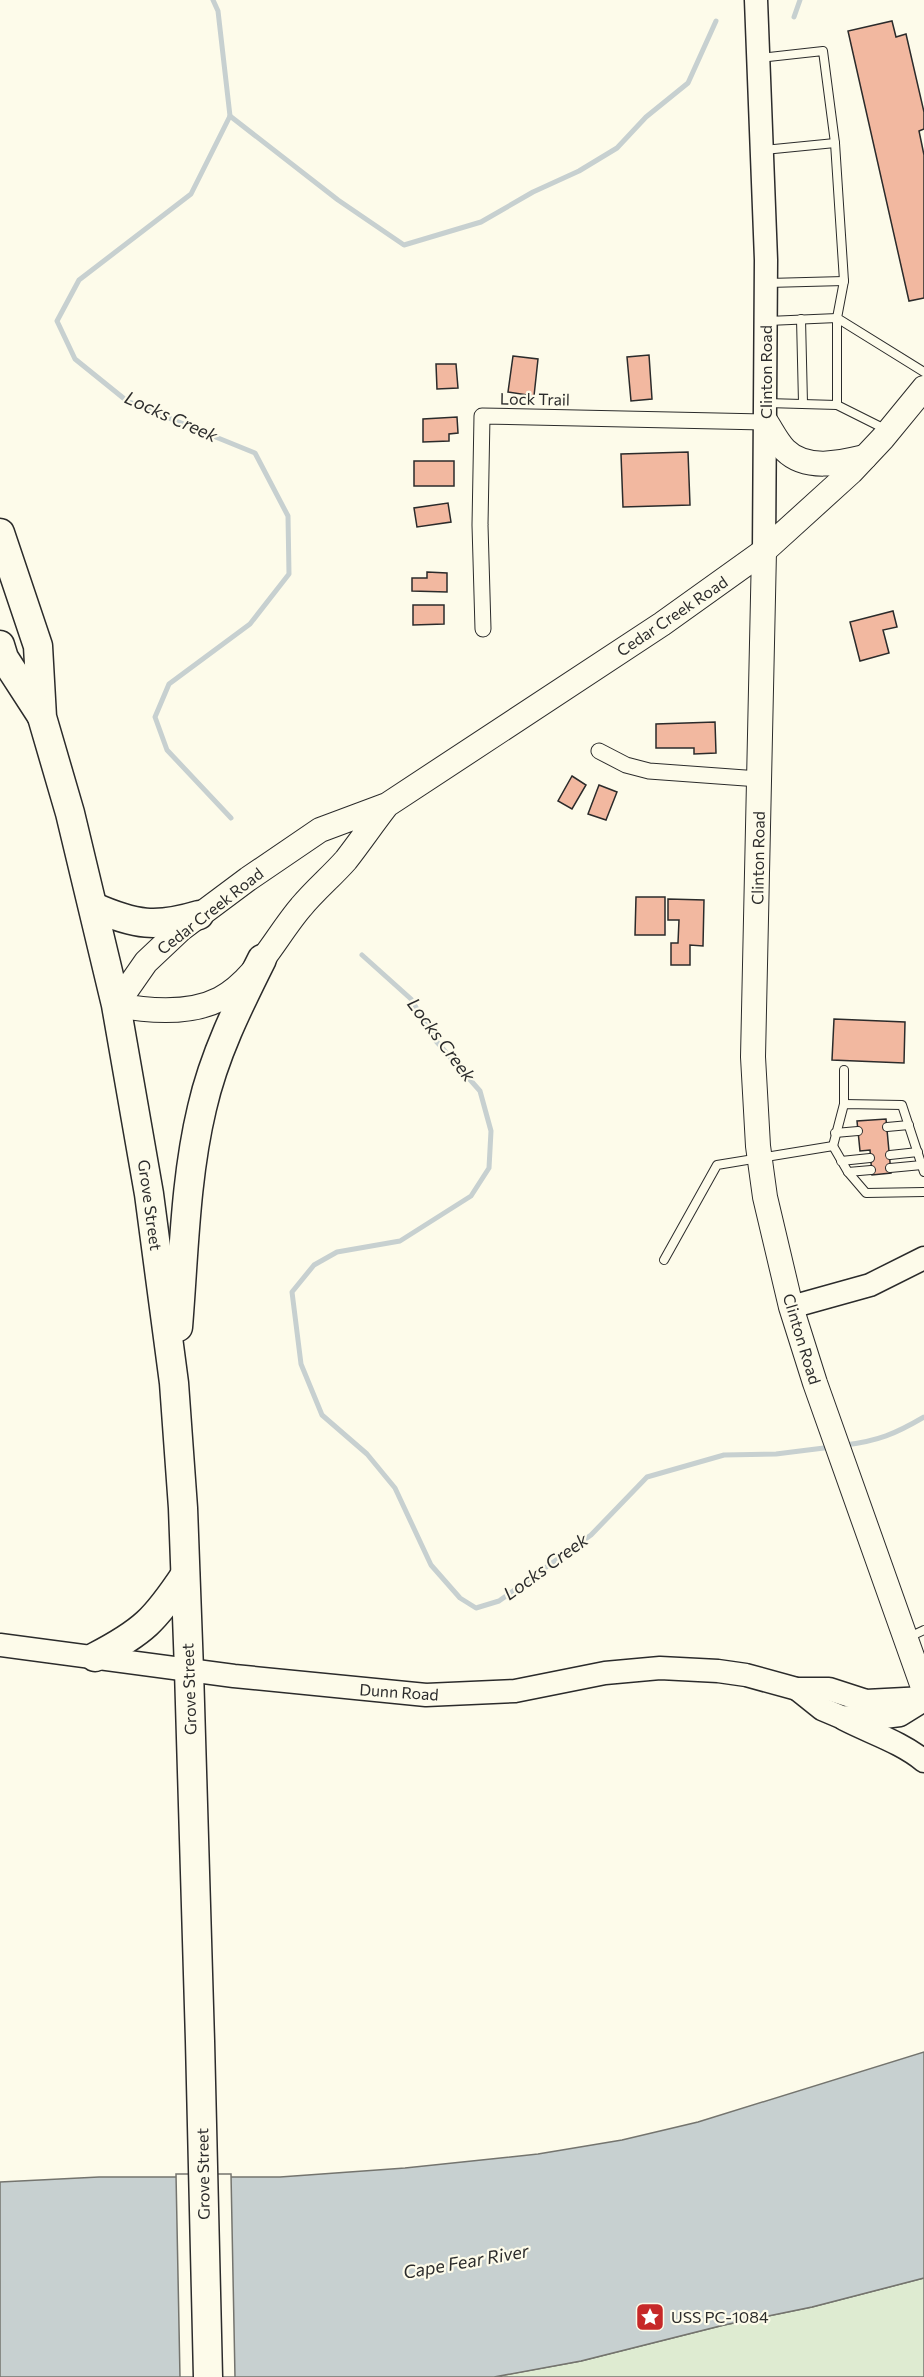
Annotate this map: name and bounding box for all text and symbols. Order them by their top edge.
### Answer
street label: Clinton Road [756,325,775,419]
water label: Locks Creek [122,386,222,447]
street label: Lock Trail [500,388,570,409]
street label: Cedar Creek Road [613,571,731,660]
street label: Clinton Road [747,811,768,905]
street label: Cedar Creek Road [153,863,267,958]
water label: Locks Creek [403,993,481,1087]
street label: Grove Street [135,1158,166,1252]
street label: Clinton Road [780,1291,825,1387]
water label: Locks Creek [499,1527,593,1604]
street label: Grove Street [177,1642,200,1735]
street label: Dunn Road [359,1679,439,1704]
street label: Grove Street [192,2128,213,2220]
water label: Cape Fear River [401,2239,531,2283]
place icon: USS PC-1084 [634,2301,666,2333]
place label: USS PC-1084 [671,2307,769,2326]

